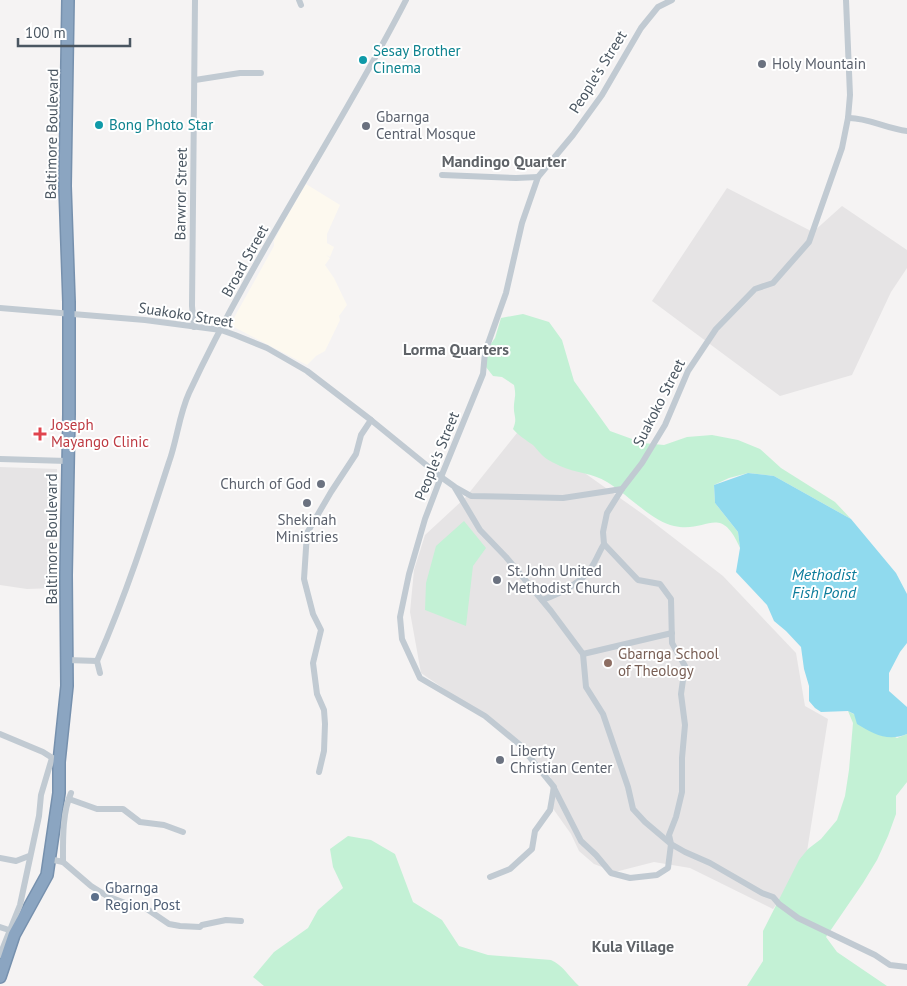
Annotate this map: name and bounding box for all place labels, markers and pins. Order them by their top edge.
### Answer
place label: Sesay Brother Cinema [373,41,461,77]
marker: Sesay Brother Cinema [357,54,369,66]
place label: Holy Mountain [772,54,866,73]
marker: Holy Mountain [756,58,768,70]
place label: Gbarnga Central Mosque [376,107,476,143]
place label: Bong Photo Star [109,115,213,134]
marker: Bong Photo Star [93,119,105,131]
marker: Gbarnga Central Mosque [360,120,372,132]
place label: Joseph Mayango Clinic [50,415,149,451]
marker: Joseph Mayango Clinic [33,427,47,441]
place label: Church of God [220,474,311,493]
marker: Church of God [315,478,327,490]
marker: Shekinah Ministries [301,497,313,509]
place label: Shekinah Ministries [276,510,338,546]
place label: St. John United Methodist Church [507,561,620,597]
marker: St. John United Methodist Church [491,574,503,586]
place label: Gbarnga School of Theology [618,644,720,680]
marker: Gbarnga School of Theology [602,657,614,669]
place label: Liberty Christian Center [510,741,612,777]
marker: Liberty Christian Center [494,754,506,766]
place label: Gbarnga Region Post [105,878,180,914]
marker: Gbarnga Region Post [89,891,101,903]

